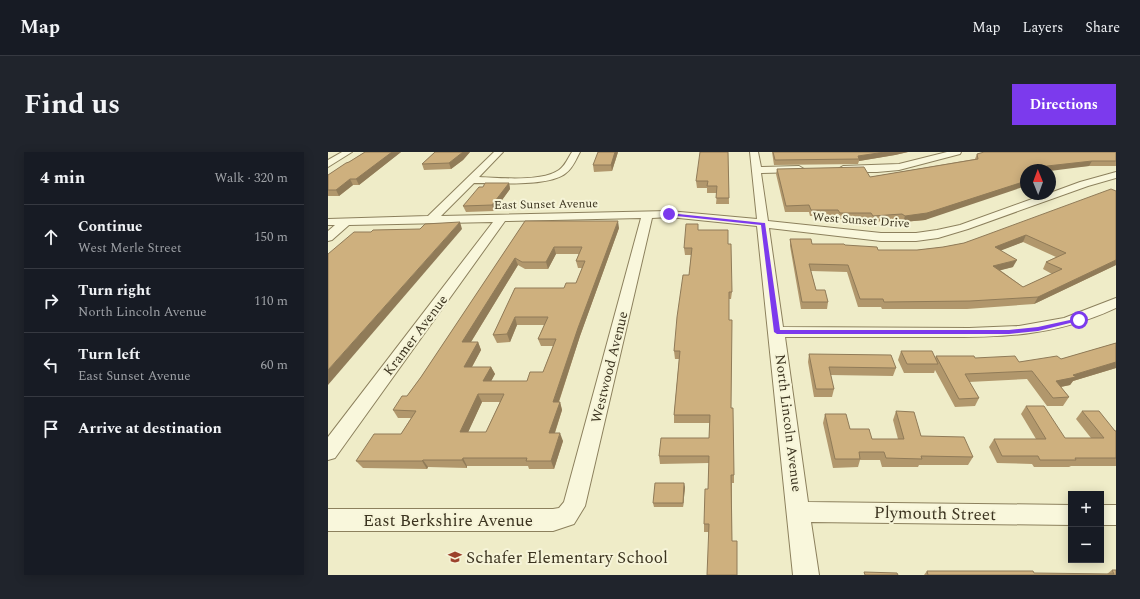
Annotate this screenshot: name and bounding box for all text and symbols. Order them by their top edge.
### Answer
text: Map [20,13,60,42]
text: Map [972,17,1001,38]
text: Layers [1023,17,1063,38]
text: Share [1085,17,1120,38]
text: Find us [24,83,120,126]
button: Directions [1012,84,1116,125]
north arrow [1020,164,1056,200]
text: 4 min [40,165,85,191]
text: Walk · 320 m [214,168,288,188]
street label: East Sunset Avenue [494,194,598,215]
route end [660,205,678,223]
street label: West Sunset Drive [812,208,910,233]
text: Continue [78,215,143,238]
icon: ahead [40,226,62,248]
text: 150 m [254,227,288,247]
text: West Merle Street [78,238,182,258]
text: Turn right [78,279,151,302]
icon: right [40,290,62,312]
street label: Kramer Avenue [378,290,453,380]
text: 110 m [254,291,288,311]
text: North Lincoln Avenue [78,302,207,322]
street label: Westwood Avenue [585,309,634,425]
route start [1070,311,1088,329]
text: Turn left [78,343,140,366]
street label: North Lincoln Avenue [770,353,807,493]
icon: left [40,354,62,376]
text: 60 m [261,355,288,375]
text: East Sunset Avenue [78,366,191,386]
text: Arrive at destination [78,417,222,440]
icon: arrive [40,418,62,440]
map controls [1068,491,1104,563]
button: + [1068,491,1104,527]
street label: Plymouth Street [874,500,996,528]
street label: East Berkshire Avenue [363,508,533,534]
button: − [1068,527,1104,563]
place label: Schafer Elementary School [466,545,668,571]
school or university icon: Schafer Elementary School [447,549,463,565]

